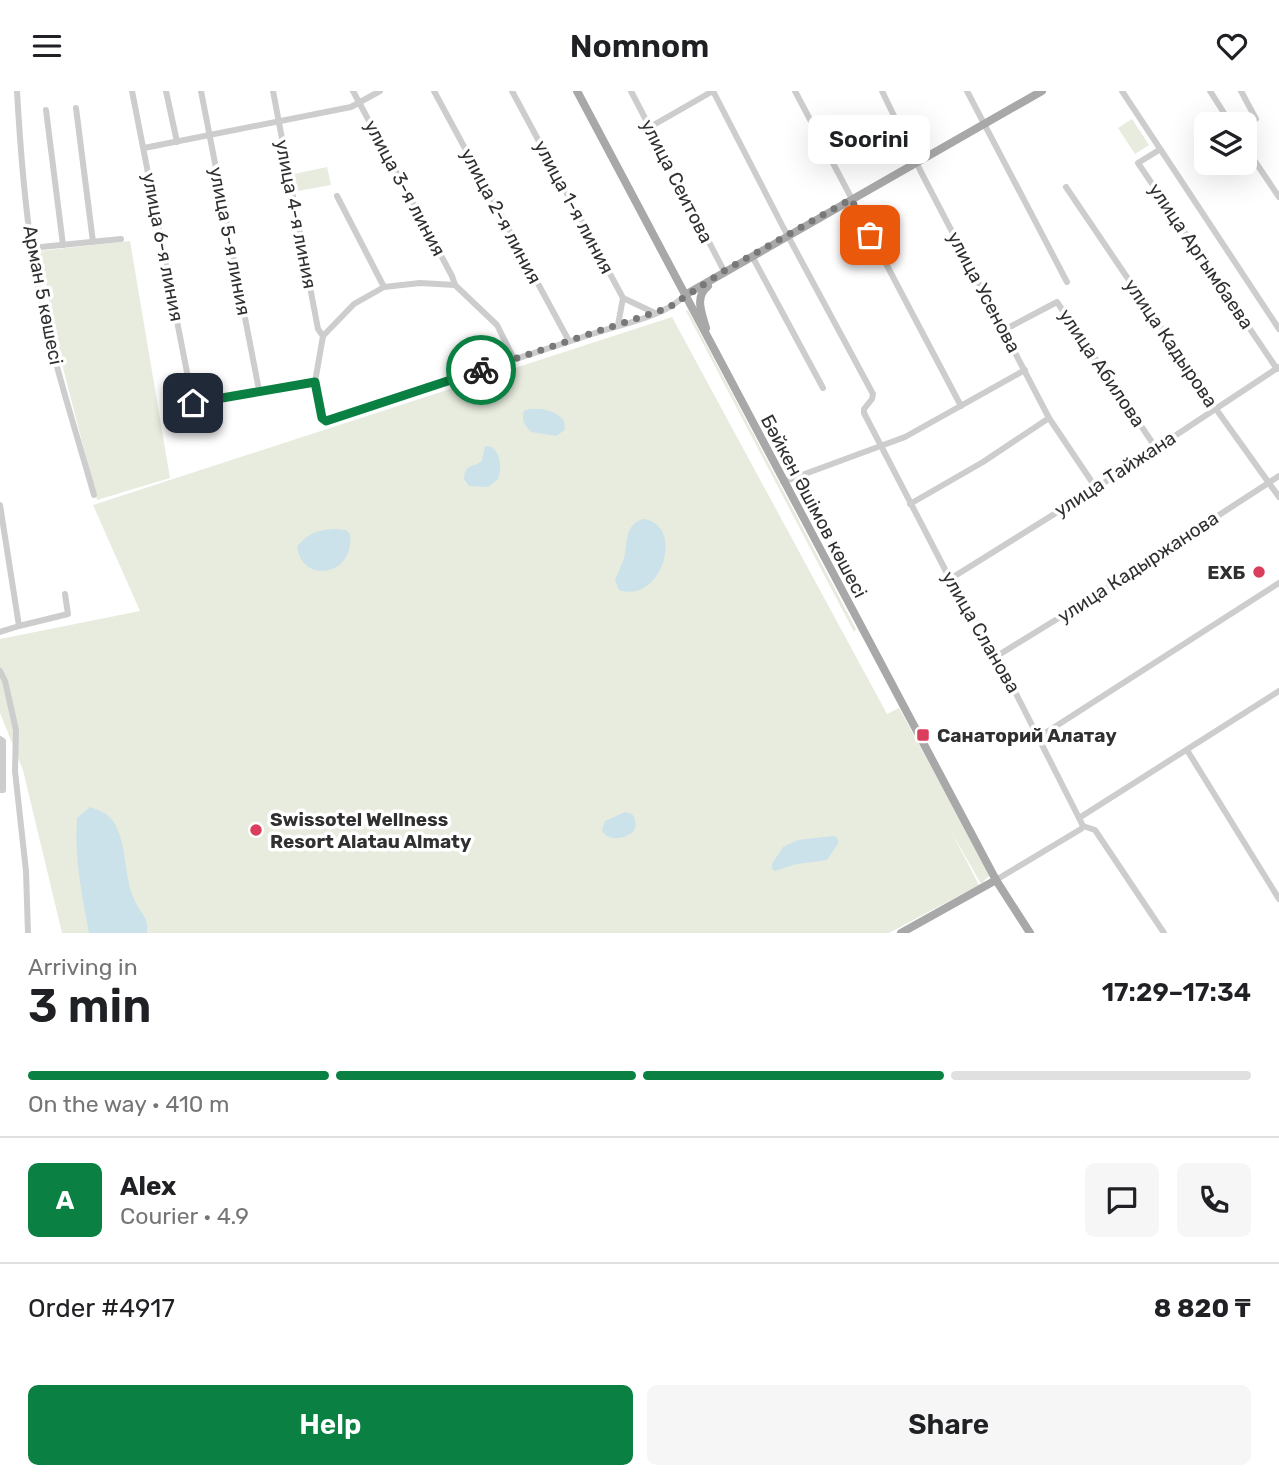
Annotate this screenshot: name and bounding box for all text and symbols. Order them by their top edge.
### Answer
icon: menu [28,27,66,65]
text: Nomnom [570,27,709,65]
icon: heart [1213,27,1251,65]
map controls [1194,112,1257,175]
button: layers [1194,112,1257,175]
street label: улица Сеитова [636,115,718,247]
street label: улица 3-я линия [359,116,451,260]
callout: Soorini [809,116,931,165]
text: Soorini [829,125,909,153]
street label: улица 1-я линия [529,136,619,278]
street label: улица 4-я линия [270,137,322,291]
street label: улица 2-я линия [456,144,546,288]
street label: улица 5-я линия [204,165,256,317]
street label: улица 6-я линия [137,171,189,323]
street label: улица Аргымбаева [1144,179,1258,333]
pin [840,205,900,265]
icon: bag [851,216,889,254]
street label: Арман 5 көшесі [18,223,68,367]
street label: улица Усенова [942,227,1026,357]
street label: улица Кадырова [1119,274,1223,412]
street label: улица Абилова [1054,304,1150,432]
courier [446,335,516,405]
icon: bike [462,351,500,389]
pin [163,373,223,433]
icon: home [174,384,212,422]
street label: Бәйкен Әшімов көшесі [756,410,872,602]
street label: улица Тайжана [1050,426,1180,522]
street label: улица Кадыржанова [1053,506,1223,628]
place label: ЕХБ [1207,561,1246,584]
marker: ЕХБ [1251,564,1267,580]
street label: улица Сланова [937,567,1025,697]
place label: Санаторий Алатау [937,724,1117,747]
marker: Санаторий Алатау [915,727,931,743]
place label: Swissotel Wellness Resort Alatau Almaty [270,808,472,853]
marker: Swissotel Wellness Resort Alatau Almaty [248,822,264,838]
text: Arriving in [28,953,138,981]
text: 17:29–17:34 [1102,977,1251,1008]
text: 3 min [28,979,151,1034]
text: On the way · 410 m [28,1090,229,1118]
button: chat [1085,1163,1159,1237]
button: phone [1177,1163,1251,1237]
text: Alex [120,1171,176,1202]
text: A [56,1185,74,1216]
text: Courier · 4.9 [120,1202,249,1230]
text: Order #4917 [28,1293,175,1324]
text: 8 820 ₸ [1154,1293,1251,1324]
button: Help [28,1385,633,1465]
button: Share [647,1385,1251,1465]

